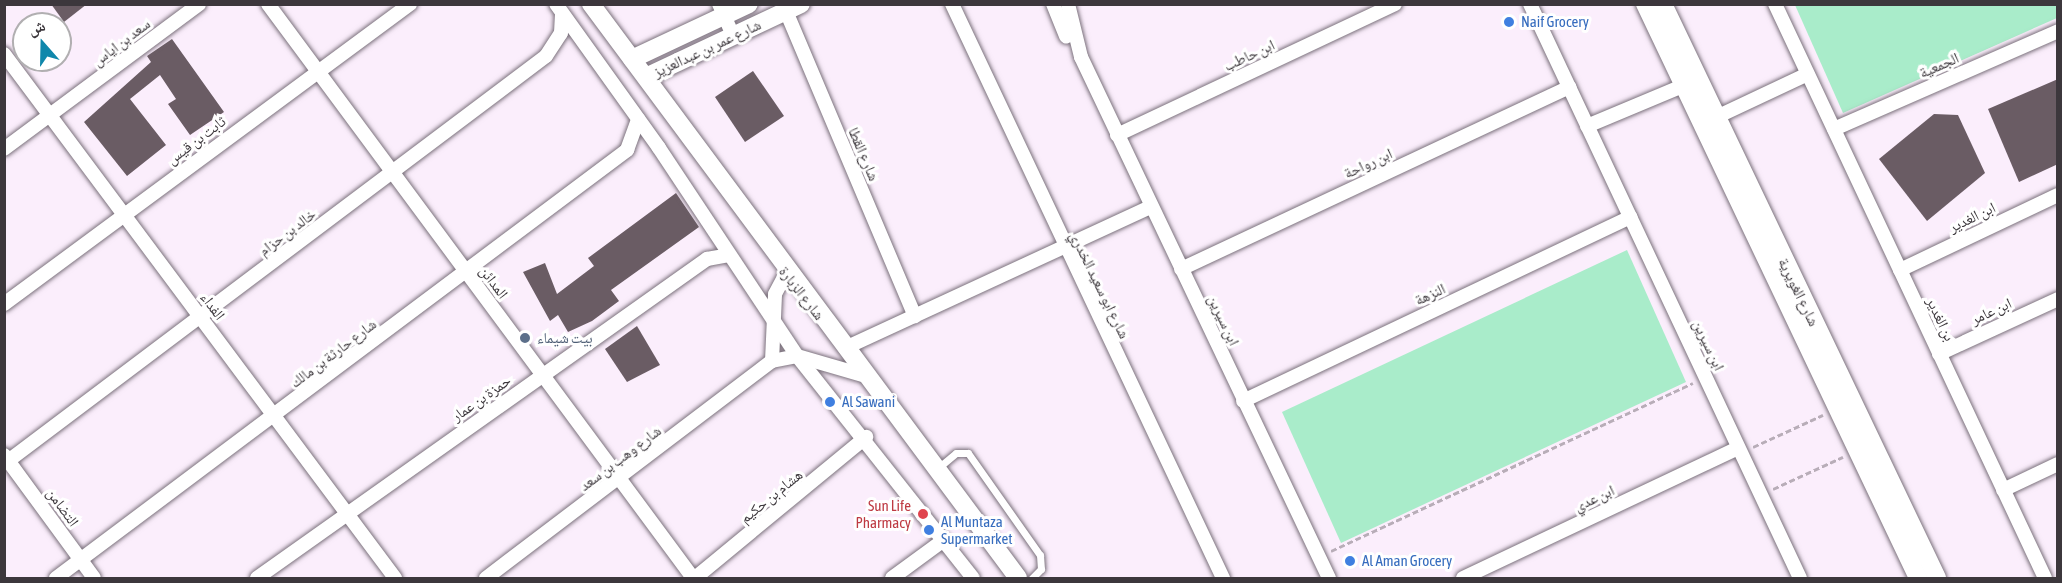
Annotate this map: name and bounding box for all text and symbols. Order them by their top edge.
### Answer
north arrow [12,12,72,72]
place label: Naif Grocery [1521,13,1589,31]
street label: سعد بن اياس [88,14,154,70]
street label: شارع عمر بن عبدالعزيز [650,15,764,81]
marker: Naif Grocery [1502,15,1516,29]
text: ش [25,16,48,38]
street label: ابن حاطب [1221,35,1277,75]
street label: الجمعية [1916,48,1962,82]
street label: ثابت بن قيس [163,112,229,168]
street label: شارع القطا [845,125,883,183]
street label: ابن رواحة [1341,144,1395,182]
street label: ابن الغدير [1946,198,1998,236]
street label: خالد بن حزام [255,205,319,259]
street label: شارع ابو سعيد الخدري [1066,229,1134,341]
street label: شارع الغويرية [1775,255,1823,329]
street label: المدائن [476,262,512,302]
street label: شارع الزبارة [775,263,829,323]
street label: النزهة [1412,279,1448,309]
street label: الفداء [197,289,229,323]
street label: ابن سيرين [1204,292,1244,348]
street label: بن الغدير [1923,294,1959,344]
street label: ابن عامر [1968,294,2014,328]
street label: شارع حارثة بن مالك [286,315,380,391]
street label: ابن سيرين [1689,317,1729,373]
place label: بيت شيماء [537,329,593,347]
marker: بيت شيماء [518,331,532,345]
street label: حمزة بن عمار [448,371,514,425]
place label: Al Sawani [842,393,895,411]
marker: Al Sawani [823,395,837,409]
street label: شارع وهب بن سعد [576,421,664,495]
street label: هشام بن حكيم [736,465,806,527]
street label: ابن عدي [1571,481,1617,515]
street label: التضامن [43,484,83,530]
place label: Sun Life Pharmacy [855,496,911,531]
marker: Sun Life Pharmacy [916,507,930,521]
place label: Al Muntaza Supermarket [941,512,1013,547]
marker: Al Muntaza Supermarket [922,523,936,537]
place label: Al Aman Grocery [1362,552,1452,570]
marker: Al Aman Grocery [1343,554,1357,568]

